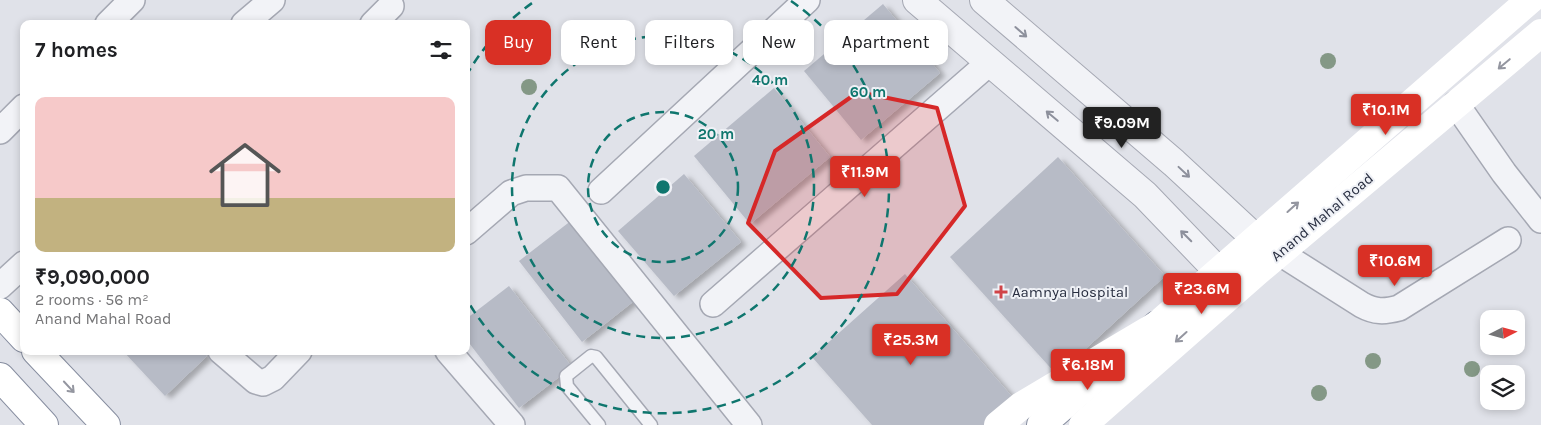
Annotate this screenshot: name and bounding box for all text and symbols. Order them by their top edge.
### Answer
chip: Buy [485,20,551,65]
chip: Rent [561,20,635,65]
chip: Filters [645,20,733,65]
chip: New [743,20,814,65]
chip: Apartment [824,20,948,65]
one-way arrow [1015,26,1028,38]
icon: filters [427,36,455,64]
text: 7 homes [35,38,118,62]
one-way arrow [1497,58,1510,70]
text: 40 m [752,71,788,89]
text: 60 m [850,83,886,101]
pin: ₹10.1M [1345,94,1427,136]
text: ₹10.1M [1362,100,1410,119]
pin: ₹9.09M [1081,106,1163,149]
one-way arrow [1046,111,1059,122]
text: ₹9.09M [1094,113,1150,132]
text: 20 m [698,125,734,143]
icon: home [200,130,290,220]
pin: ₹11.9M [824,156,906,198]
text: ₹11.9M [841,162,889,181]
one-way arrow [1177,167,1190,178]
street label: Anand Mahal Road [1267,169,1377,265]
centre of rings [654,178,672,196]
one-way arrow [1286,201,1299,212]
one-way arrow [1180,230,1192,242]
pin: ₹10.6M [1354,244,1436,287]
text: ₹10.6M [1369,251,1421,270]
text: ₹9,090,000 [35,265,150,289]
pin: ₹23.6M [1161,272,1243,315]
text: ₹23.6M [1174,279,1230,298]
place label: Aamnya Hospital [1012,283,1128,301]
marker: Aamnya Hospital [994,285,1008,299]
text: 2 rooms · 56 m² [35,290,149,309]
text: Anand Mahal Road [35,309,172,328]
north arrow [1480,310,1525,355]
map controls [1480,310,1525,410]
pin: ₹25.3M [870,324,952,366]
text: ₹25.3M [883,330,939,349]
one-way arrow [1174,331,1187,343]
pin: ₹6.18M [1047,348,1129,391]
text: ₹6.18M [1062,355,1114,374]
button: layers [1480,365,1525,410]
one-way arrow [63,381,75,394]

